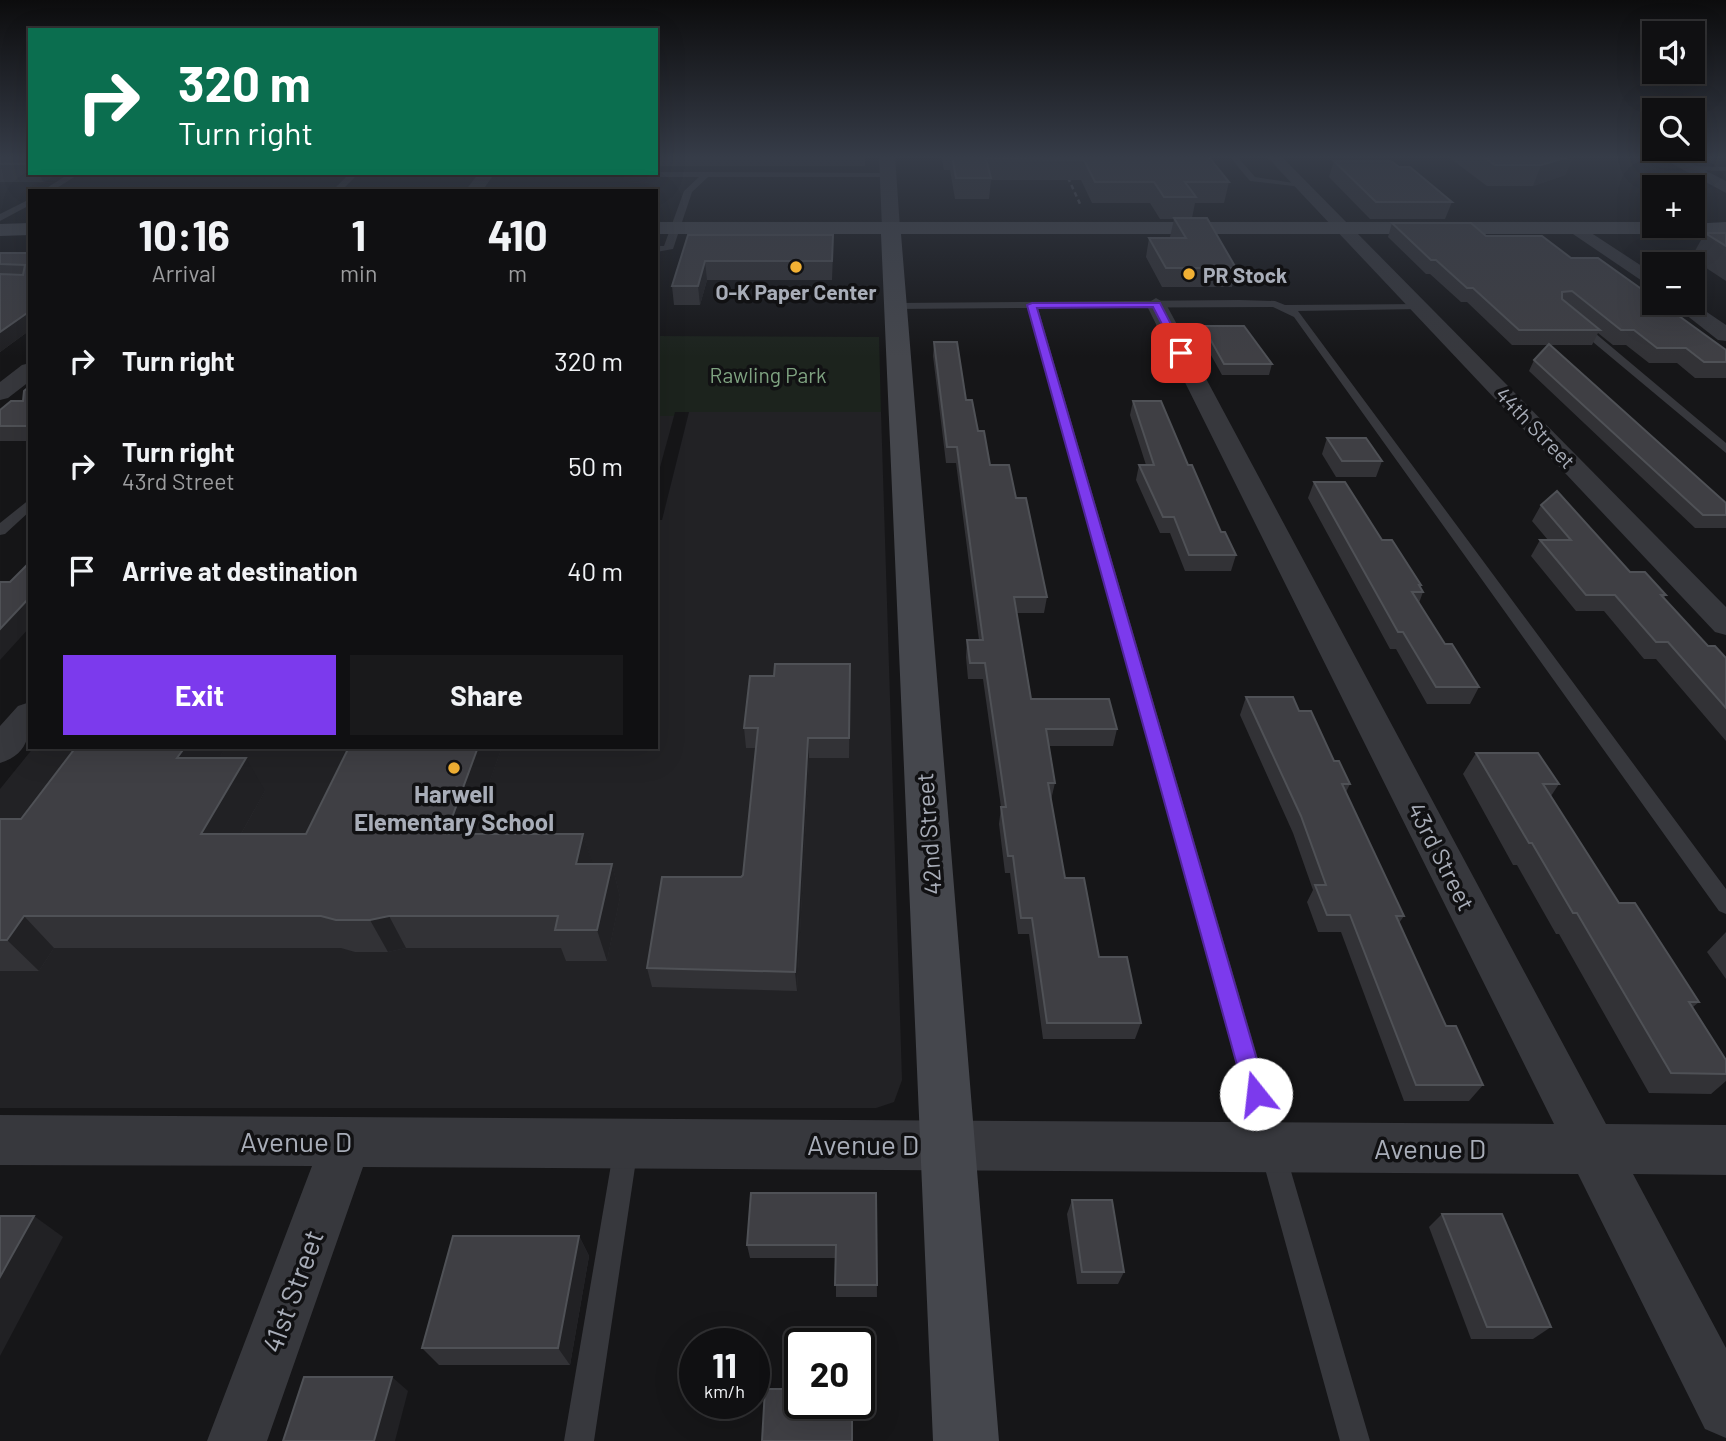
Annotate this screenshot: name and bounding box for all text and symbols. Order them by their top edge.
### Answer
map controls [1642,21,1705,315]
button: sound [1642,21,1705,84]
text: 320 m [178,53,311,112]
icon: right [63,56,154,147]
button: search [1642,98,1705,161]
text: Turn right [178,113,313,151]
button: + [1642,175,1705,238]
text: 10:16 [138,209,230,259]
text: 1 [351,209,366,259]
text: 410 [488,209,548,259]
button: − [1642,252,1705,315]
text: Arrival [152,259,216,287]
text: min [340,259,377,287]
text: m [508,259,527,287]
marker: O-K Paper Center [788,259,804,275]
place label: PR Stock [1203,262,1287,287]
marker: PR Stock [1181,266,1197,282]
place label: O-K Paper Center [715,279,877,304]
pin [1151,323,1211,383]
icon: arrive [1162,334,1200,372]
icon: right [63,342,101,380]
text: Turn right [122,345,235,376]
text: 320 m [554,345,623,376]
park label: Rawling Park [710,362,826,387]
street label: 44th Street [1491,381,1581,473]
text: Turn right [122,436,235,467]
icon: right [63,447,101,485]
text: 50 m [568,450,623,481]
text: 43rd Street [122,467,235,495]
icon: arrive [63,552,101,590]
text: Arrive at destination [122,555,358,586]
text: 40 m [567,555,623,586]
button: Exit [63,655,336,735]
button: Share [350,655,623,735]
marker: Harwell Elementary School [446,760,462,776]
street label: 42nd Street [909,772,947,896]
place label: Harwell Elementary School [354,779,554,836]
street label: 43rd Street [1402,797,1482,915]
position arrow [1219,1057,1293,1131]
street label: Avenue D [240,1124,352,1158]
street label: Avenue D [807,1127,919,1161]
street label: Avenue D [1374,1131,1486,1165]
street label: 41st Street [254,1225,330,1357]
speed limit sign: 20 [784,1328,875,1419]
text: 11 [712,1343,737,1385]
text: km/h [704,1380,745,1402]

